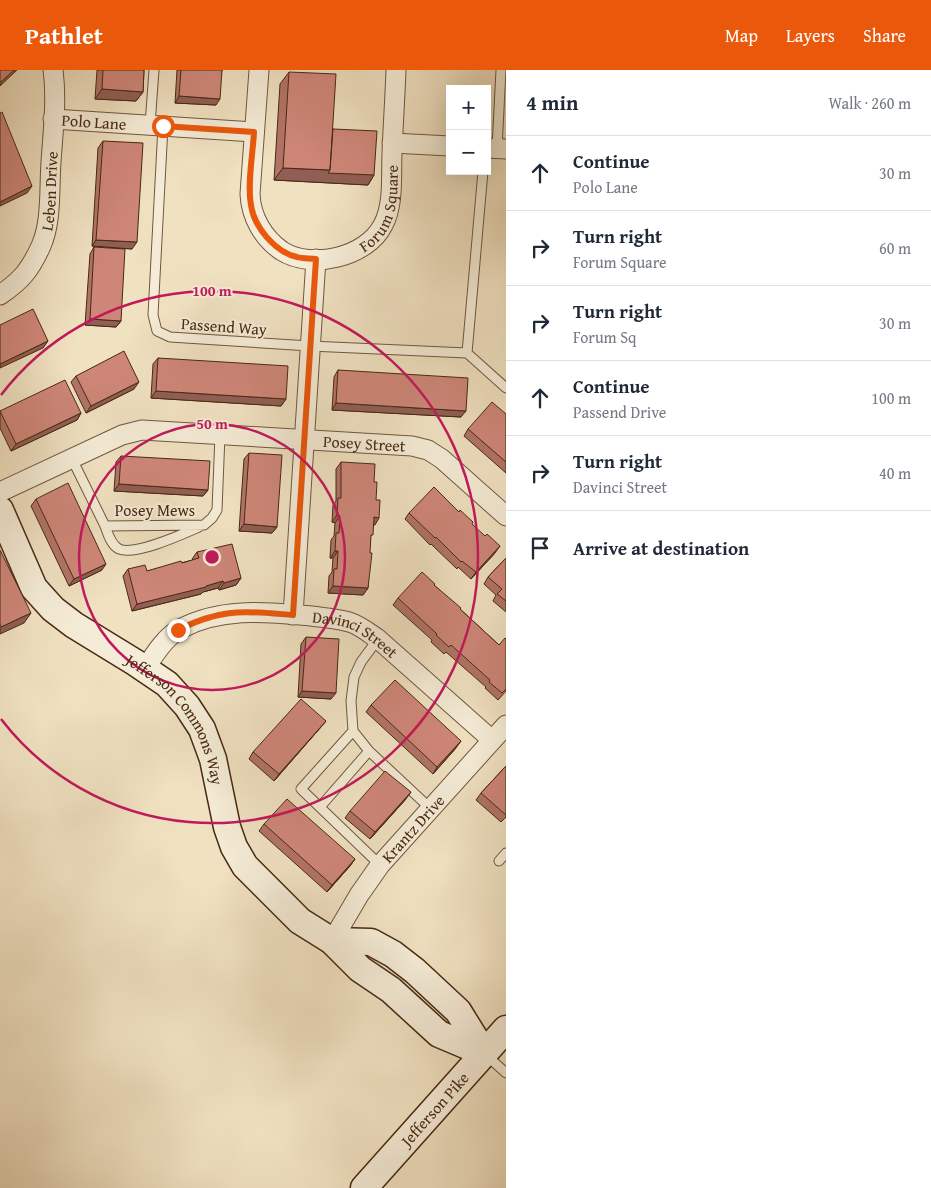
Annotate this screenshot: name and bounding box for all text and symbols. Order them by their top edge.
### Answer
text: Pathlet [25,18,103,53]
text: Map [725,22,758,49]
text: Layers [786,22,835,49]
text: Share [863,22,906,49]
map controls [446,85,491,175]
button: + [446,85,491,130]
text: 4 min [526,87,578,118]
text: Walk · 260 m [828,91,911,115]
street label: Polo Lane [61,108,127,136]
route start [152,115,175,138]
button: − [446,130,491,175]
text: Continue [573,147,650,175]
street label: Leben Drive [34,151,64,233]
icon: ahead [526,159,554,187]
text: 30 m [879,161,911,185]
street label: Forum Square [354,165,404,258]
text: Polo Lane [573,175,638,199]
text: Turn right [573,222,662,250]
icon: right [526,234,554,262]
text: 60 m [879,236,911,260]
text: Forum Square [573,250,667,274]
text: 100 m [192,280,232,301]
text: Turn right [573,297,662,325]
icon: right [526,309,554,337]
street label: Passend Way [180,311,268,341]
text: 30 m [879,311,911,335]
text: Forum Sq [573,325,636,349]
text: Continue [573,372,650,400]
icon: ahead [526,384,554,412]
text: 100 m [871,386,911,410]
text: Passend Drive [573,400,666,424]
text: 50 m [196,413,228,434]
street label: Posey Street [322,429,407,458]
text: Turn right [573,447,662,475]
icon: right [526,459,554,487]
text: 40 m [879,461,911,485]
text: Davinci Street [573,475,667,499]
street label: Posey Mews [115,498,195,522]
icon: arrive [526,534,554,562]
text: Arrive at destination [573,534,749,562]
centre of rings [203,548,221,566]
street label: Davinci Street [311,604,404,664]
route end [167,619,190,642]
street label: Jefferson Commons Way [120,647,230,787]
street label: Krantz Drive [376,789,450,868]
street label: Jefferson Pike [394,1066,474,1153]

